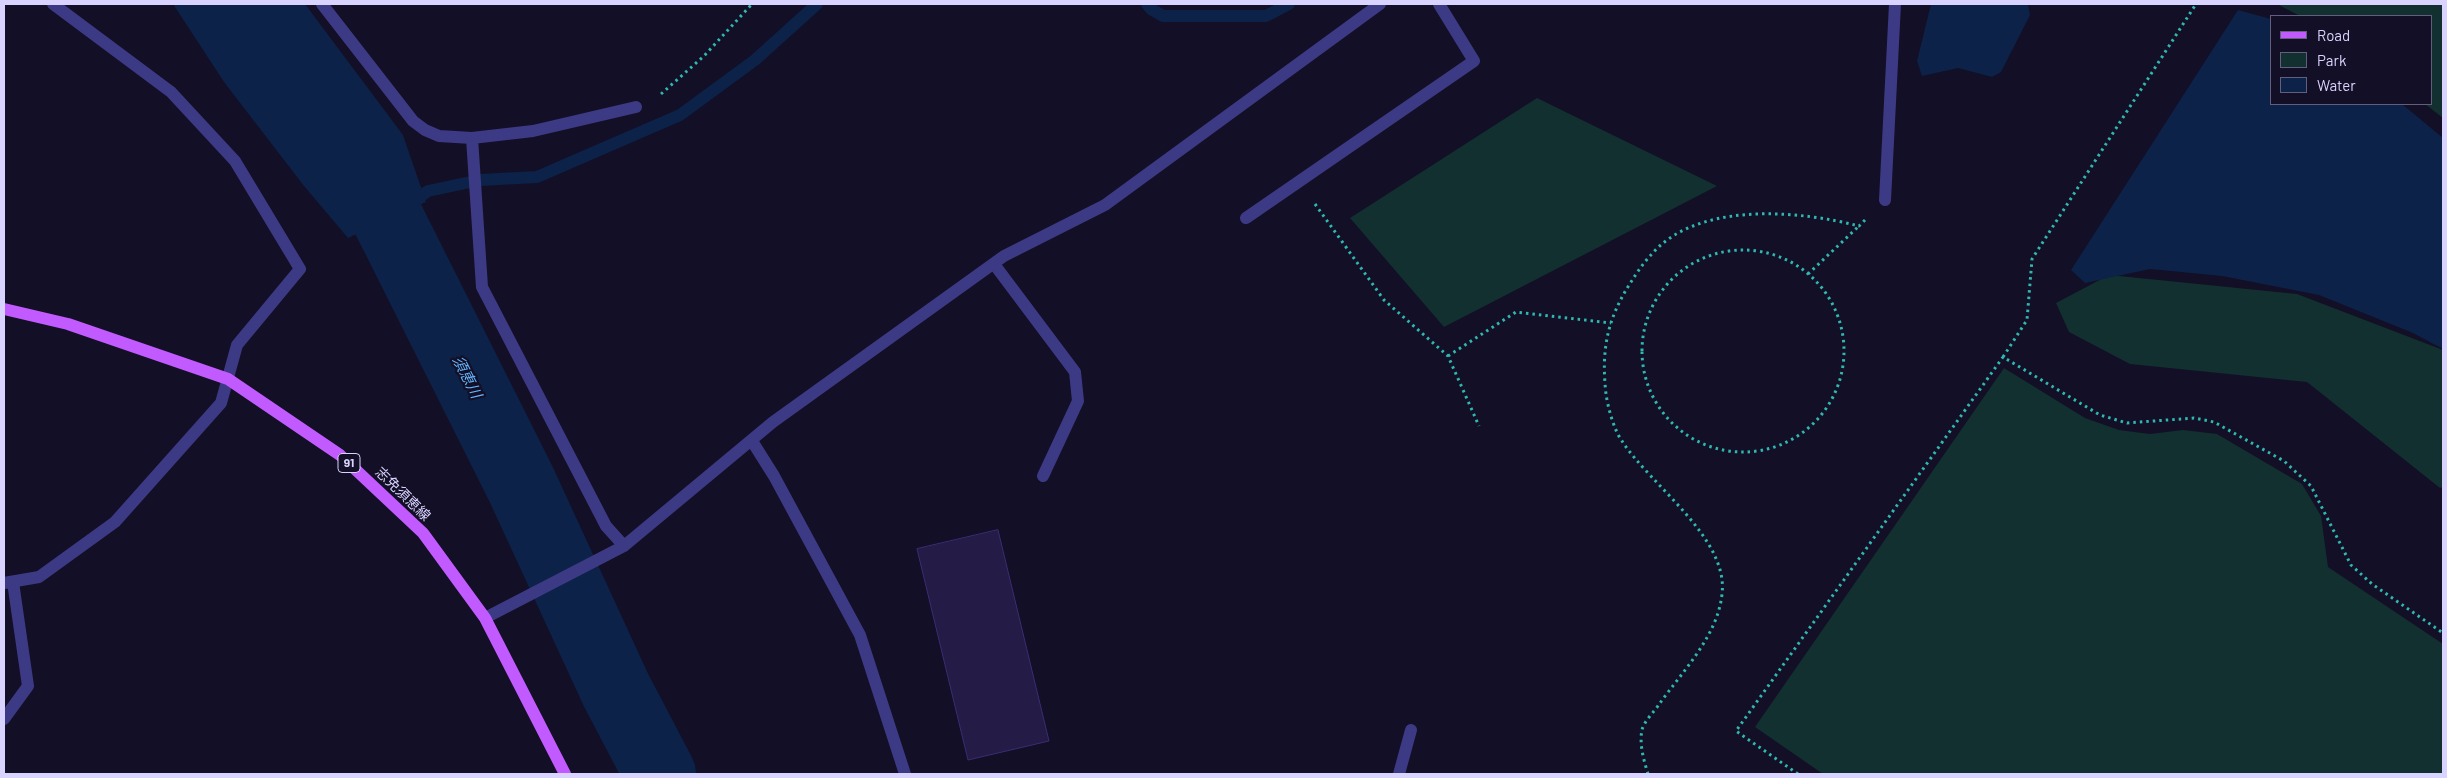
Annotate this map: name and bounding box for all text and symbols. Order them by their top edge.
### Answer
legend [2270,15,2432,105]
text: Road [2317,26,2350,44]
text: Park [2317,51,2346,69]
text: Water [2317,76,2356,94]
water label: 須恵川 [449,353,485,401]
road number: 91 [338,453,360,472]
street label: 志免須恵線 [372,464,434,524]

